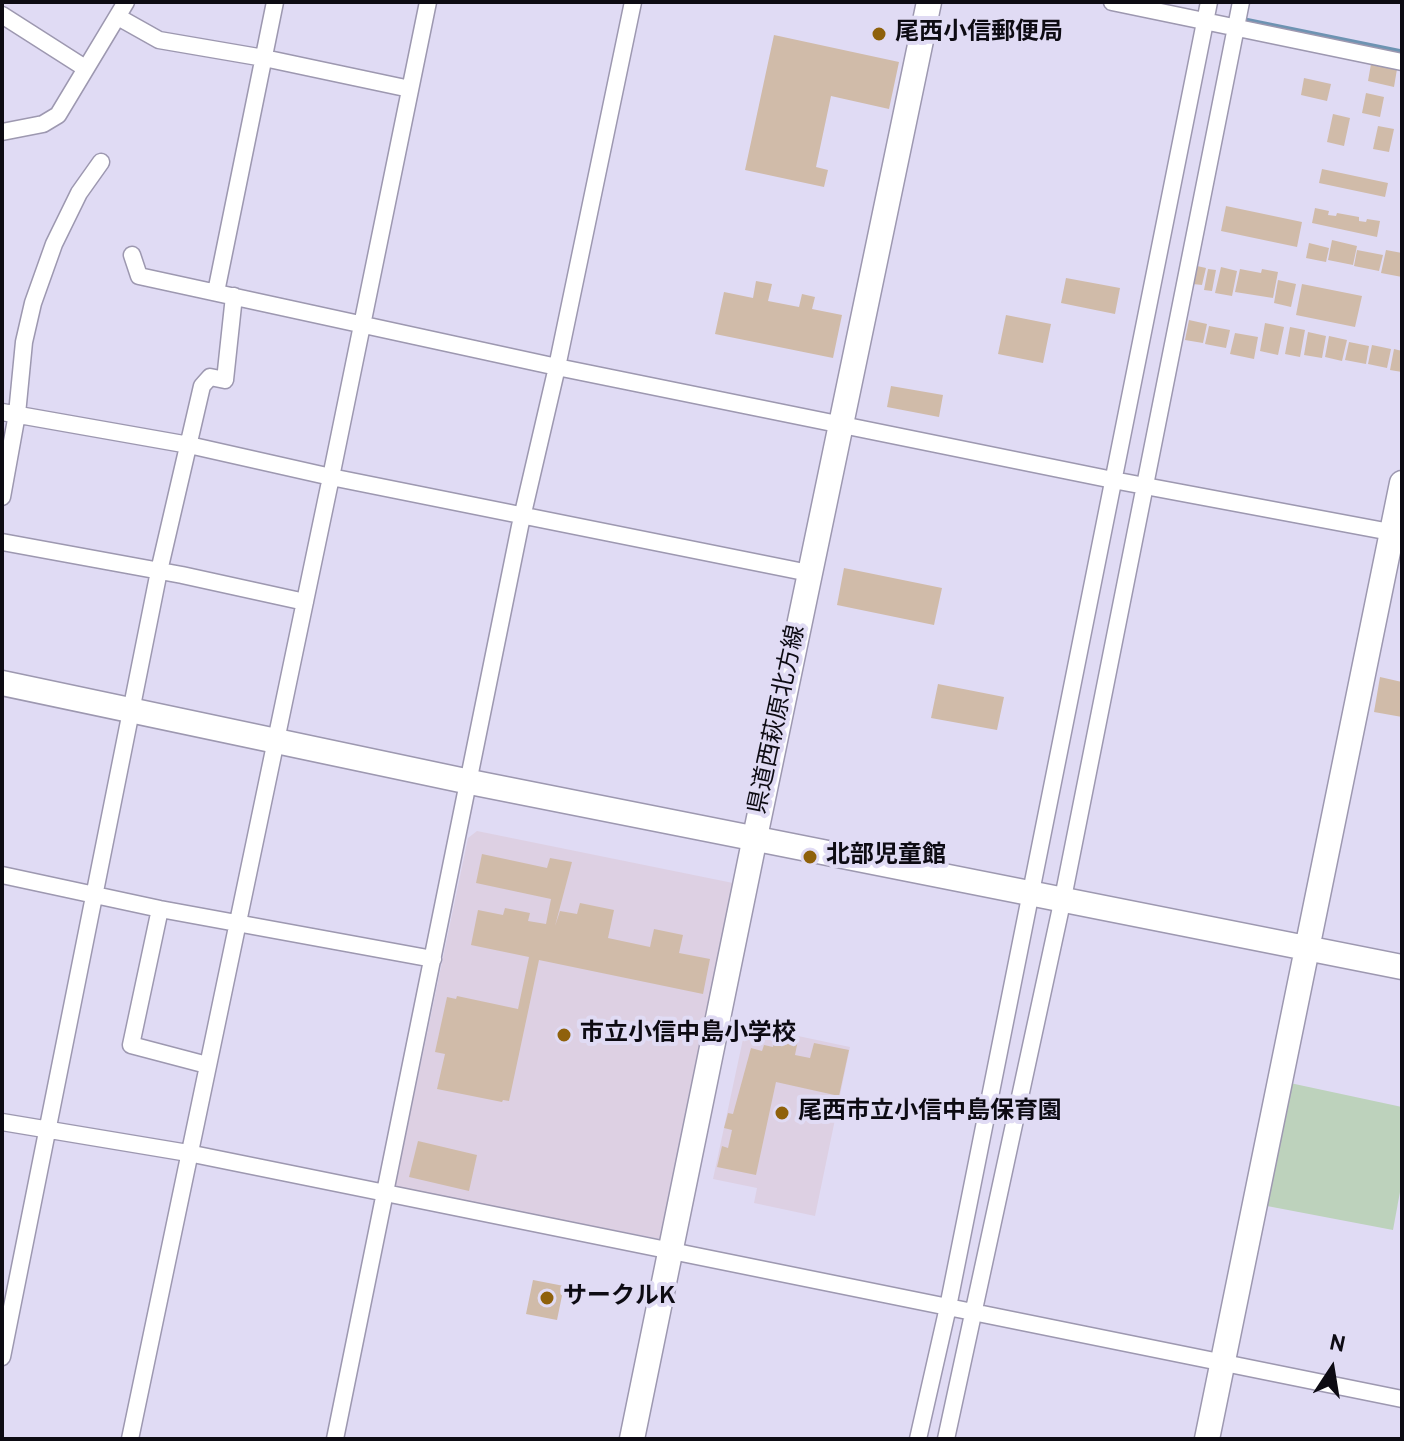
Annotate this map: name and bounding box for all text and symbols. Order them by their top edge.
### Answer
place label: 尾西小信郵便局 [895,20,1063,48]
marker: 尾西小信郵便局 [870,25,888,43]
street label: 県道西萩原北方線 [745,623,813,817]
place label: 北部児童館 [826,843,946,871]
marker: 北部児童館 [801,848,819,866]
place label: 市立小信中島小学校 [580,1021,796,1049]
marker: 市立小信中島小学校 [555,1026,573,1044]
place label: 尾西市立小信中島保育園 [798,1099,1062,1127]
marker: 尾西市立小信中島保育園 [773,1104,791,1122]
place label: サークルK [563,1284,676,1312]
marker: サークルK [538,1289,556,1307]
north arrow [1292,1329,1372,1409]
text: N [1327,1330,1348,1360]

